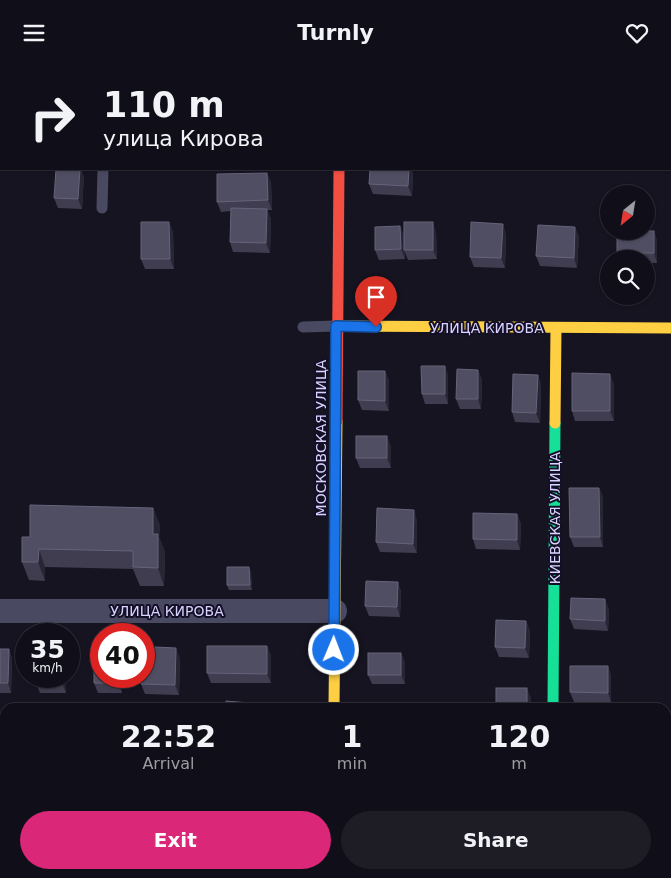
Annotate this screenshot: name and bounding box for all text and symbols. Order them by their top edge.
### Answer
icon: menu [20,19,48,47]
icon: heart [623,19,651,47]
text: Turnly [297,20,374,45]
icon: right [20,85,85,150]
text: 110 m [103,85,225,125]
text: улица Кирова [103,126,264,151]
north arrow [600,185,655,240]
map controls [600,185,655,305]
button: search [600,250,655,305]
pin [355,276,397,327]
icon: arrive [362,283,390,311]
street label: УЛИЦА КИРОВА [430,320,544,336]
street label: МОСКОВСКАЯ УЛИЦА [313,359,329,516]
street label: КИЕВСКАЯ УЛИЦА [547,451,563,584]
street label: УЛИЦА КИРОВА [110,603,224,619]
speed limit sign: 40 [90,623,155,688]
position arrow [307,623,359,675]
text: 35 [30,635,65,664]
text: km/h [32,661,63,675]
text: 22:52 [121,719,216,754]
text: 1 [341,719,362,754]
text: 120 [488,719,550,754]
text: Arrival [142,754,194,773]
text: min [337,754,367,773]
text: m [511,754,527,773]
button: Exit [20,811,331,869]
button: Share [341,811,651,869]

